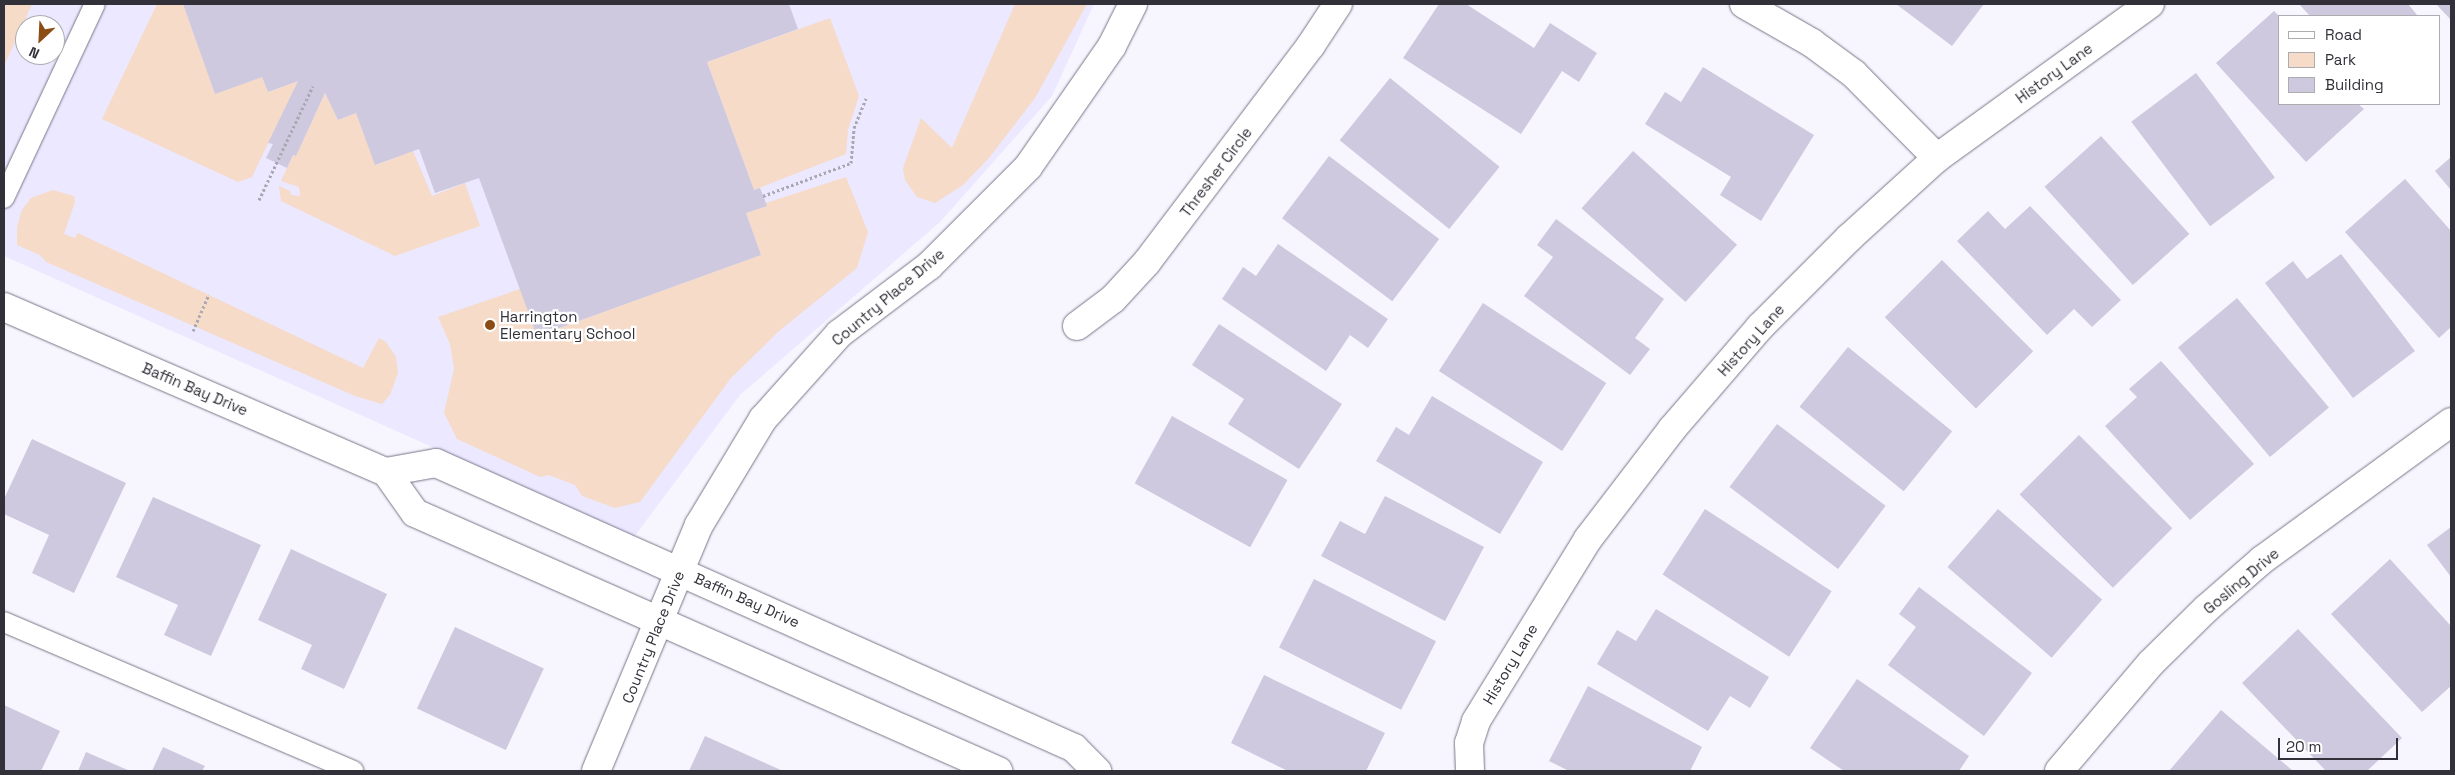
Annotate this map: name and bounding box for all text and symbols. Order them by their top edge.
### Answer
north arrow [15,15,65,65]
legend [2278,15,2440,105]
text: Road [2325,25,2362,44]
street label: History Lane [2012,39,2096,107]
text: N [26,43,42,63]
text: Park [2325,50,2356,69]
text: Building [2325,75,2384,94]
street label: Thresher Circle [1176,123,1256,221]
street label: Country Place Drive [828,245,948,349]
street label: History Lane [1714,300,1788,380]
place label: Harrington Elementary School [500,307,636,342]
marker: Harrington Elementary School [484,319,496,331]
street label: Baffin Bay Drive [139,359,251,419]
street label: Gosling Drive [2200,544,2282,618]
street label: Country Place Drive [618,568,688,706]
street label: Baffin Bay Drive [692,569,802,631]
street label: History Lane [1479,620,1541,708]
scale bar [2280,728,2400,760]
text: 20 m [2286,737,2321,756]

